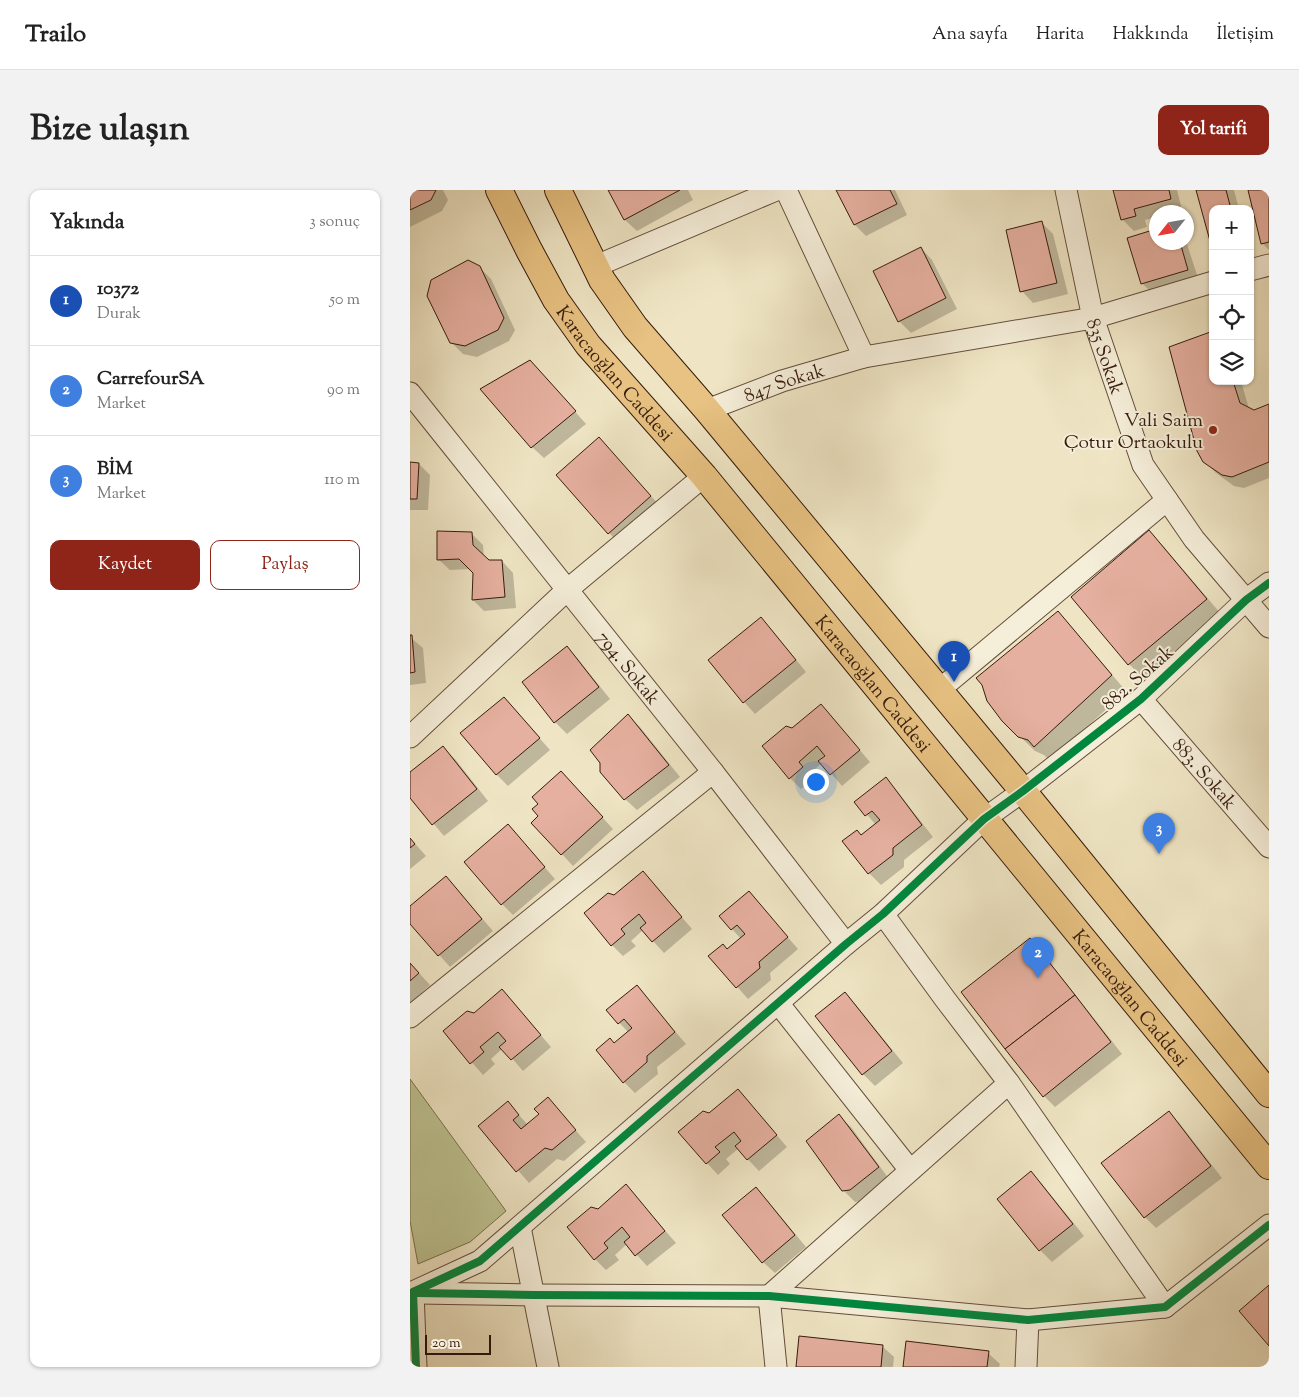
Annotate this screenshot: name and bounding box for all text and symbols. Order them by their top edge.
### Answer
text: Trailo [25,18,86,52]
text: Ana sayfa [932,22,1008,48]
text: Harita [1036,22,1084,48]
text: Hakkında [1112,22,1189,48]
text: İletişim [1217,22,1274,48]
text: Bize ulaşın [30,105,189,156]
button: Yol tarifi [1158,105,1269,155]
north arrow [1149,205,1194,250]
map controls [1209,205,1254,385]
button: + [1209,205,1254,250]
text: Yakında [50,208,124,238]
text: 3 sonuç [309,211,360,234]
button: − [1209,250,1254,295]
text: 10372 [97,276,139,303]
text: 1 [63,289,69,312]
text: 50 m [329,289,360,312]
button: locate [1209,295,1254,340]
street label: Karacaoğlan Caddesi [548,301,679,449]
text: Durak [97,303,141,326]
street label: 835 Sokak [1078,315,1129,399]
button: layers [1209,340,1254,385]
street label: 847 Sokak [741,358,829,410]
text: CarrefourSA [97,366,204,393]
text: 2 [62,379,70,402]
text: 90 m [327,379,360,402]
text: Market [97,393,146,416]
place label: Vali Saim Çotur Ortaokulu [1064,408,1203,457]
marker: Vali Saim Çotur Ortaokulu [1207,424,1219,436]
text: BİM [97,456,133,483]
text: 3 [63,469,69,492]
text: 110 m [324,469,360,492]
text: Market [97,483,146,506]
button: Kaydet [50,540,200,590]
button: Paylaş [210,540,360,590]
street label: Karacaoğlan Caddesi [807,610,936,759]
street label: 794. Sokak [589,626,666,712]
street label: 882. Sokak [1097,640,1181,718]
pin: 1 [938,641,970,682]
street label: 883. Sokak [1165,733,1242,817]
your location [803,769,829,795]
pin: 3 [1143,813,1175,854]
street label: Karacaoğlan Caddesi [1065,924,1193,1073]
pin: 2 [1022,937,1054,978]
scale bar [425,1332,491,1355]
text: 20 m [432,1334,461,1354]

